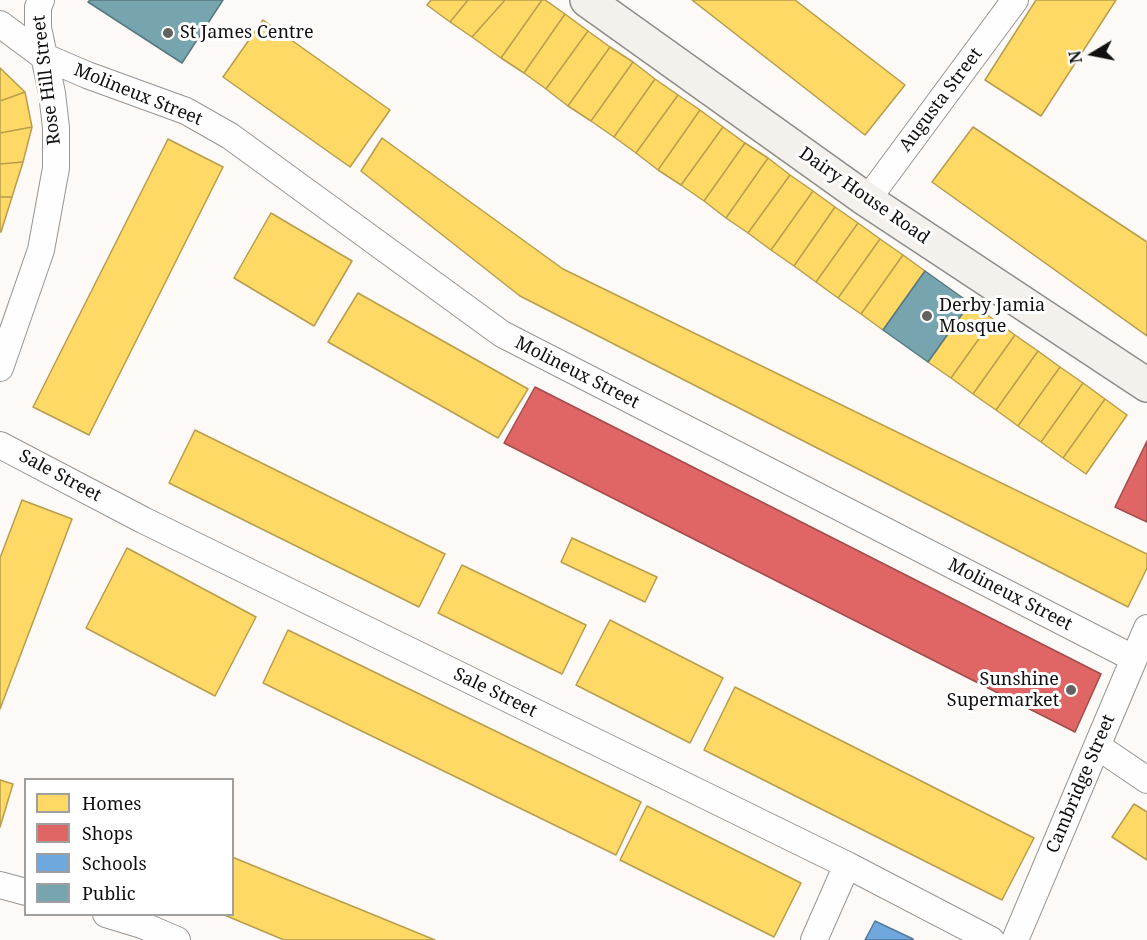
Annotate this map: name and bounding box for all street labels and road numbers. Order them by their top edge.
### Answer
street label: Rose Hill Street [28,14,66,146]
street label: Augusta Street [895,44,987,156]
street label: Molineux Street [71,59,205,131]
street label: Dairy House Road [795,143,933,249]
street label: Molineux Street [511,332,643,414]
street label: Sale Street [15,445,105,507]
street label: Molineux Street [944,554,1076,636]
street label: Sale Street [450,664,540,722]
street label: Cambridge Street [1042,711,1120,857]

